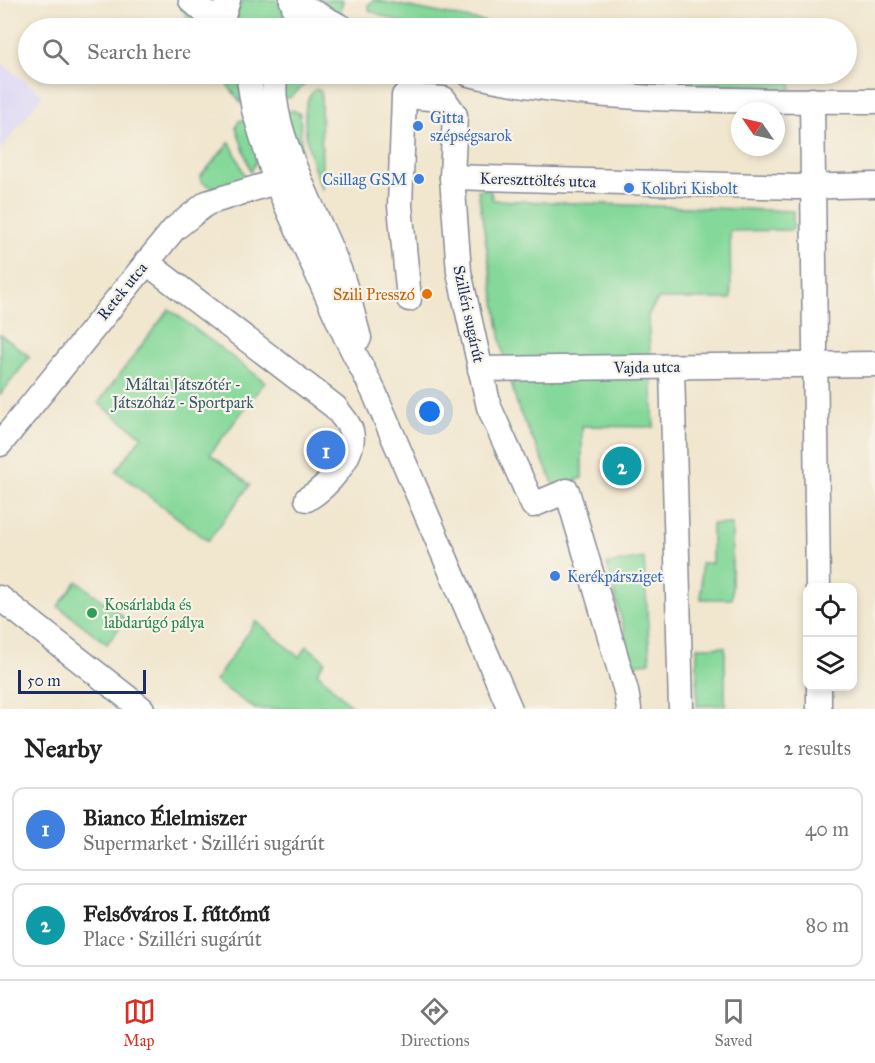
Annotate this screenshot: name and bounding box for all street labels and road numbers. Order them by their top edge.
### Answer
street label: Kereszttöltés utca [479,168,597,192]
street label: Retek utca [93,258,151,324]
street label: Szilléri sugárút [448,264,489,365]
street label: Vajda utca [613,357,681,377]

